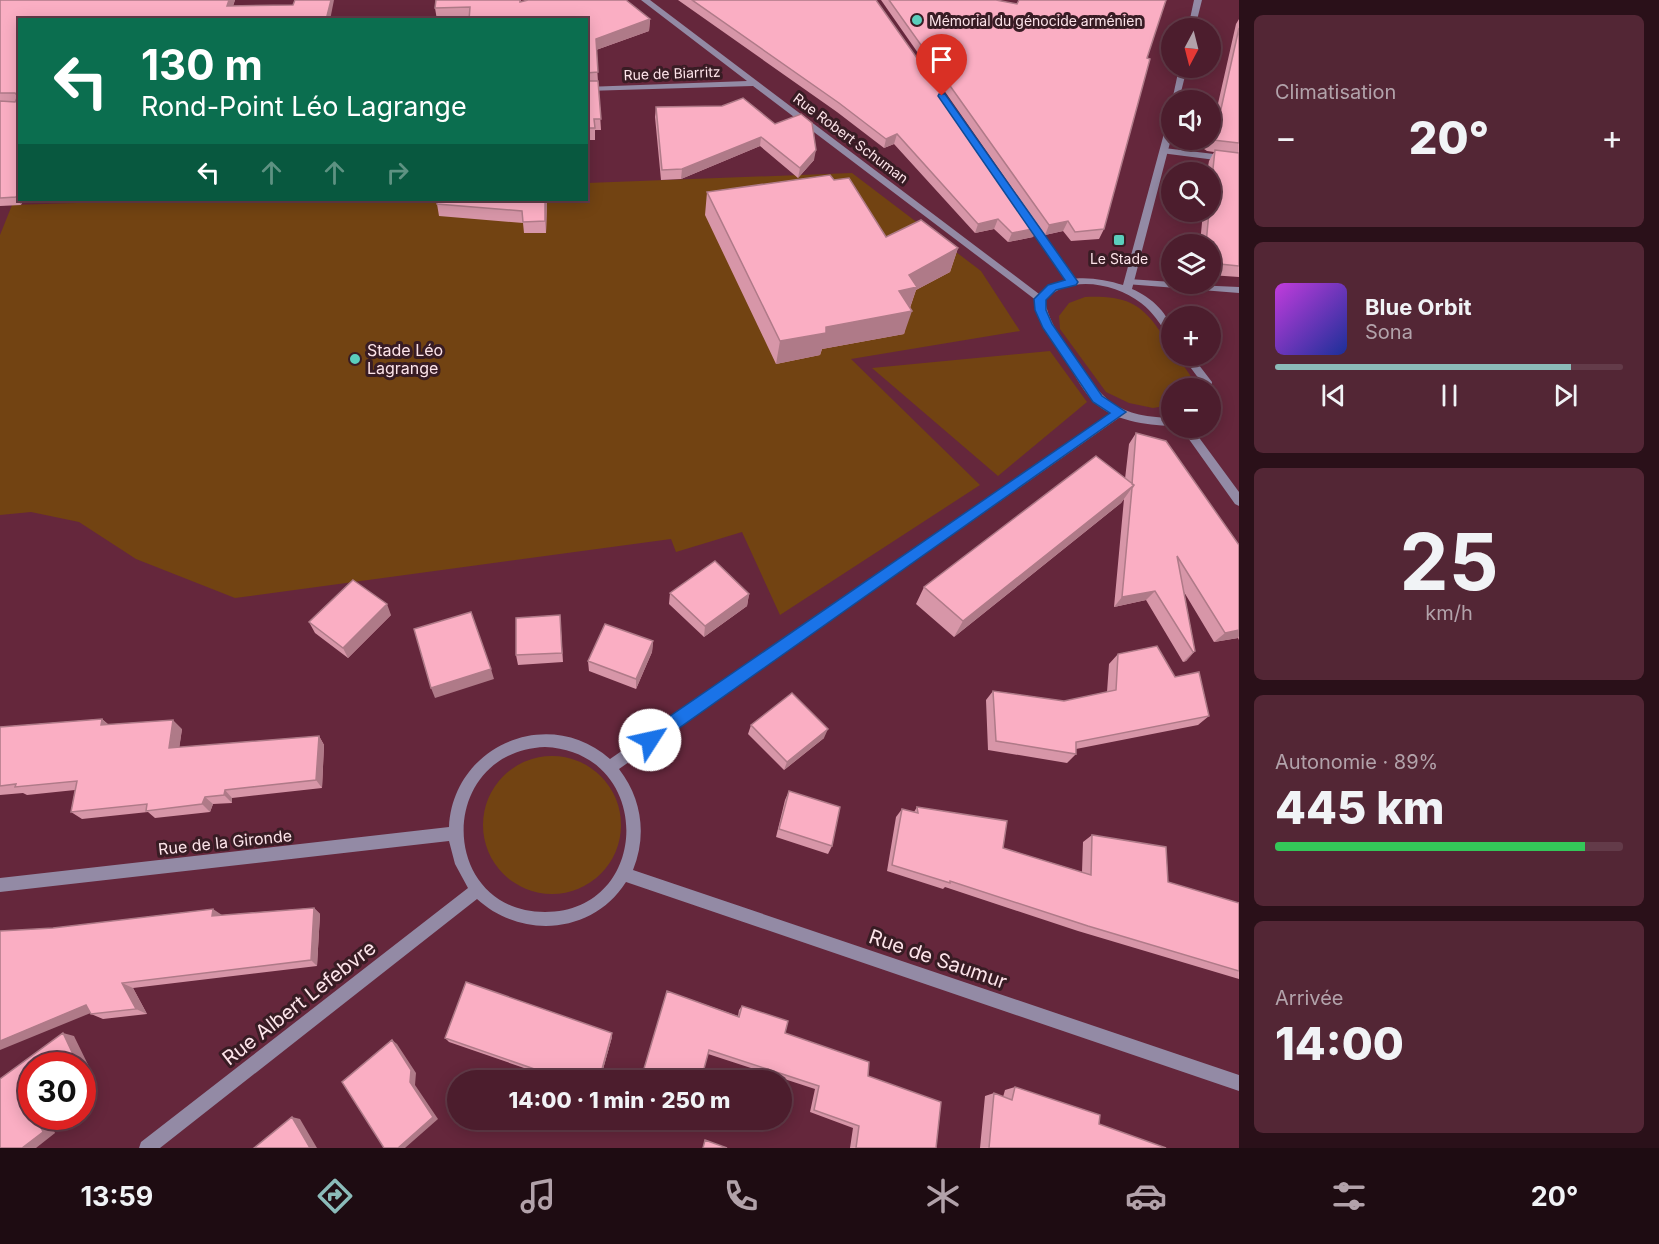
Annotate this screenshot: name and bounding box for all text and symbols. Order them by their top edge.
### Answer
place label: Mémorial du génocide arménien [929,12,1143,29]
marker: Mémorial du génocide arménien [910,13,924,27]
north arrow [1161,18,1221,78]
map controls [1161,18,1221,438]
pin [916,34,967,96]
text: 130 m [141,39,263,90]
icon: left [42,42,120,120]
icon: arrive [925,43,958,76]
street label: Rue de Biarritz [623,63,721,83]
text: Climatisation [1275,80,1396,104]
street label: Rue Robert Schuman [790,89,912,187]
text: Rond-Point Léo Lagrange [141,90,467,123]
button: sound [1161,90,1221,150]
text: 20° [1409,110,1489,165]
text: − [1275,117,1297,157]
text: + [1601,117,1623,157]
icon: left [192,156,225,189]
icon: ahead [255,156,288,189]
icon: ahead [318,156,351,189]
icon: right [381,156,414,189]
button: search [1161,162,1221,222]
marker: Le Stade [1112,233,1126,247]
button: layers [1161,234,1221,294]
place label: Le Stade [1090,250,1148,267]
text: Blue Orbit [1365,294,1472,320]
button: + [1161,306,1221,366]
text: Sona [1365,320,1413,344]
place label: Stade Léo Lagrange [367,340,443,378]
marker: Stade Léo Lagrange [348,352,362,366]
button: − [1161,378,1221,438]
icon: previous [1317,379,1350,412]
icon: pause [1433,379,1466,412]
icon: next [1549,379,1582,412]
text: 25 [1400,514,1499,609]
text: km/h [1425,601,1473,625]
position arrow [618,708,682,772]
text: Autonomie · 89% [1275,750,1438,774]
text: 445 km [1275,780,1445,835]
street label: Rue de la Gironde [157,825,293,859]
street label: Rue de Saumur [866,924,1011,994]
street label: Rue Albert Lefebvre [218,936,380,1070]
text: Arrivée [1275,986,1344,1010]
text: 14:00 [1275,1016,1404,1071]
speed limit sign: 30 [18,1052,96,1130]
text: 14:00 · 1 min · 250 m [509,1087,730,1113]
icon: directions [314,1175,356,1217]
icon: music [517,1175,559,1217]
icon: phone [720,1175,762,1217]
icon: climate [922,1175,964,1217]
icon: car [1125,1175,1167,1217]
icon: filters [1328,1175,1370,1217]
text: 13:59 [80,1180,153,1213]
text: 20° [1531,1180,1578,1213]

